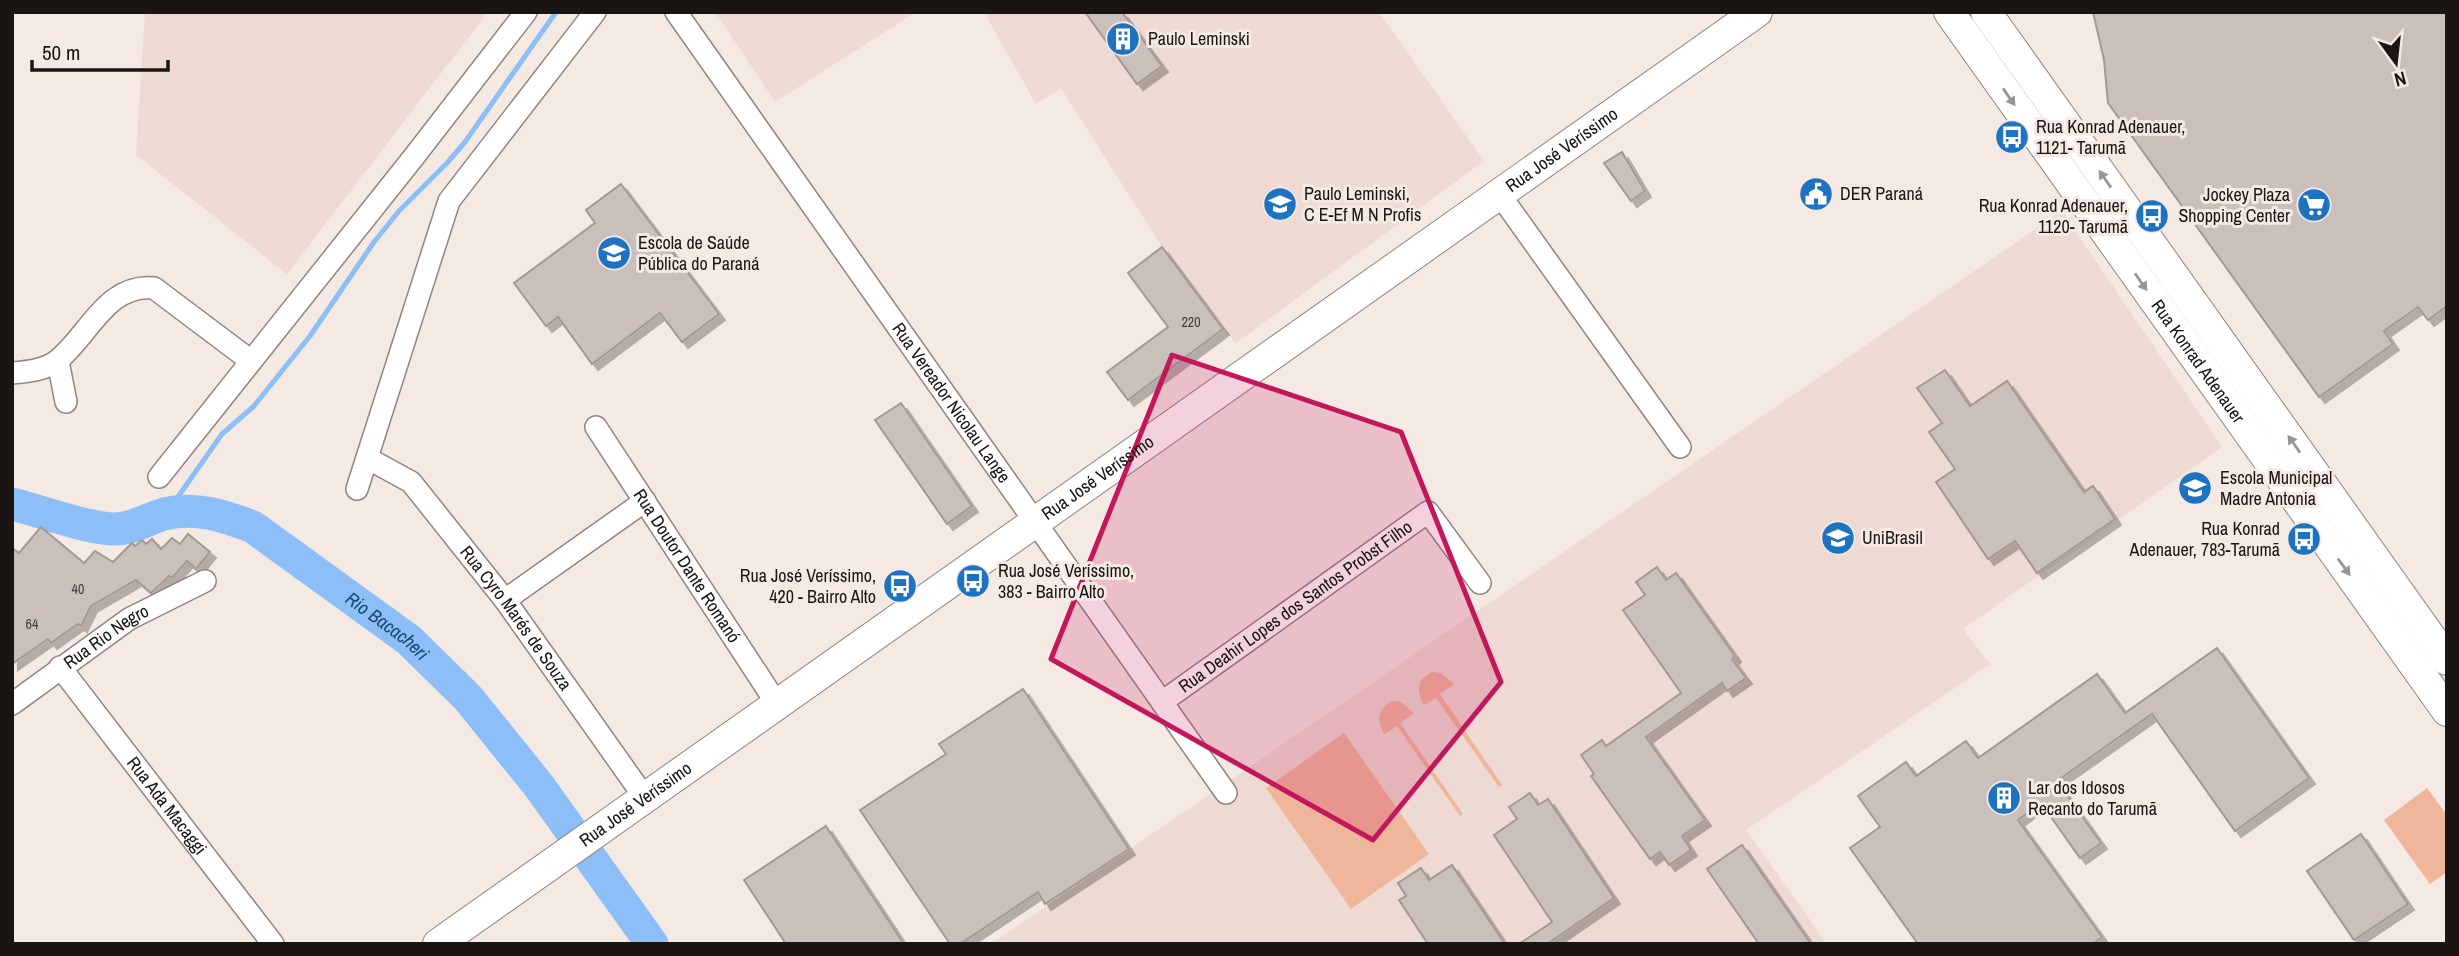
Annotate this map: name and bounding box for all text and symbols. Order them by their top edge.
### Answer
building icon: Paulo Leminski [1104,20,1142,58]
place label: Paulo Leminski [1148,26,1250,51]
scale bar [32,28,168,72]
north arrow [2361,28,2431,98]
text: 50 m [42,38,80,67]
text: N [2392,65,2409,93]
one-way arrow [2002,88,2016,106]
street label: Rua José Veríssimo [1500,101,1623,198]
place label: Rua Konrad Adenauer, 1121- Tarumã [2036,114,2185,160]
bus stop icon: Rua Konrad Adenauer, 1121- Tarumã [1993,118,2031,156]
one-way arrow [2098,170,2112,188]
public building icon: DER Paraná [1797,175,1835,213]
place label: Paulo Leminski, C E-Ef M N Profis [1304,181,1421,227]
place label: DER Paraná [1840,181,1923,206]
place label: Jockey Plaza Shopping Center [2178,182,2290,228]
school or university icon: Paulo Leminski, C E-Ef M N Profis [1261,185,1299,223]
supermarket icon: Jockey Plaza Shopping Center [2295,186,2333,224]
place label: Rua Konrad Adenauer, 1120- Tarumã [1979,193,2128,239]
bus stop icon: Rua Konrad Adenauer, 1120- Tarumã [2133,197,2171,235]
place label: Escola de Saúde Pública do Paraná [638,230,759,276]
school or university icon: Escola de Saúde Pública do Paraná [595,234,633,272]
one-way arrow [2134,273,2148,291]
street label: Rua Konrad Adenauer [2146,294,2251,428]
house number: 220 [1181,313,1201,331]
street label: Rua Vereador Nicolau Lange [887,317,1017,488]
street label: Rua José Veríssimo [1036,429,1159,526]
one-way arrow [2287,435,2301,453]
place label: Escola Municipal Madre Antonia [2220,465,2332,511]
school or university icon: Escola Municipal Madre Antonia [2176,469,2214,507]
street label: Rua Doutor Dante Romanó [628,484,747,647]
street label: Rua Deahir Lopes dos Santos Probst Filho [1173,514,1417,698]
place label: Rua Konrad Adenauer, 783-Tarumã [2129,516,2280,562]
school or university icon: UniBrasil [1819,519,1857,557]
bus stop icon: Rua Konrad Adenauer, 783-Tarumã [2285,520,2323,558]
place label: UniBrasil [1862,525,1923,550]
street label: Rua Cyro Marés de Souza [454,540,578,695]
place label: Rua José Veríssimo, 383 - Bairro Alto [998,558,1134,604]
one-way arrow [2337,558,2351,576]
bus stop icon: Rua José Veríssimo, 383 - Bairro Alto [954,562,992,600]
place label: Rua José Veríssimo, 420 - Bairro Alto [740,563,876,609]
bus stop icon: Rua José Veríssimo, 420 - Bairro Alto [881,567,919,605]
house number: 40 [72,580,84,598]
water label: Rio Bacacheri [340,585,435,666]
street label: Rua Rio Negro [58,598,153,674]
house number: 64 [26,615,39,633]
street label: Rua Ada Macaggi [121,751,213,860]
street label: Rua José Veríssimo [574,756,697,852]
place label: Lar dos Idosos Recanto do Tarumã [2028,775,2157,821]
building icon: Lar dos Idosos Recanto do Tarumã [1985,779,2023,817]

